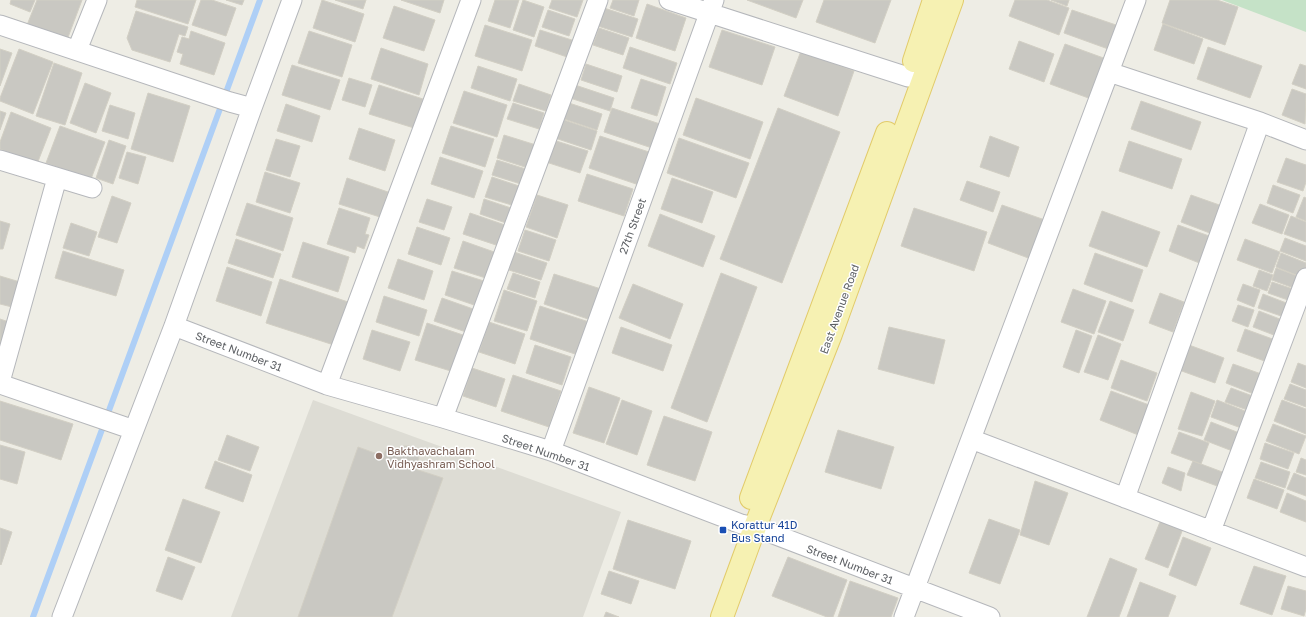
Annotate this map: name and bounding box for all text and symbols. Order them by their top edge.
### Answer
street label: 27th Street [616,196,648,256]
street label: East Avenue Road [817,262,861,356]
street label: Street Number 31 [194,328,284,374]
street label: Street Number 31 [500,431,592,473]
place label: Bakthavachalam Vidhyashram School [387,444,495,470]
marker: Bakthavachalam Vidhyashram School [374,451,384,461]
place label: Korattur 41D Bus Stand [731,518,798,544]
marker: Korattur 41D Bus Stand [718,525,728,535]
street label: Street Number 31 [805,541,895,587]

